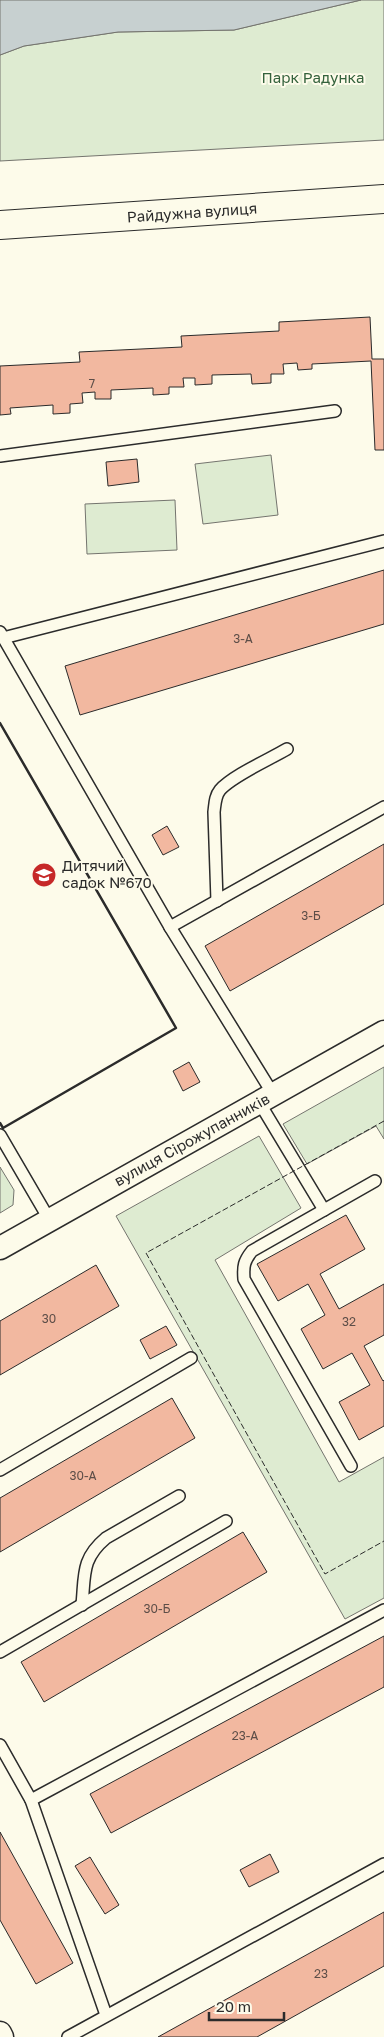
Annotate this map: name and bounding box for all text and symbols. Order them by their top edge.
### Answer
park label: Парк Радунка [261,68,365,86]
street label: Райдужна вулиця [126,198,258,226]
house number: 7 [89,376,95,391]
house number: 3-А [233,631,253,646]
place label: Дитячий садок №670 [62,856,152,891]
school or university icon: Дитячий садок №670 [31,862,57,888]
house number: 3-Б [301,908,321,923]
street label: вулиця Сірожупанників [111,1089,272,1189]
house number: 30 [42,1311,56,1326]
house number: 32 [342,1314,356,1329]
house number: 30-А [69,1468,97,1483]
house number: 30-Б [143,1601,171,1616]
house number: 23-А [232,1728,258,1743]
house number: 23 [314,1966,328,1981]
scale bar [209,1990,284,2022]
text: 20 m [216,1997,251,2015]

